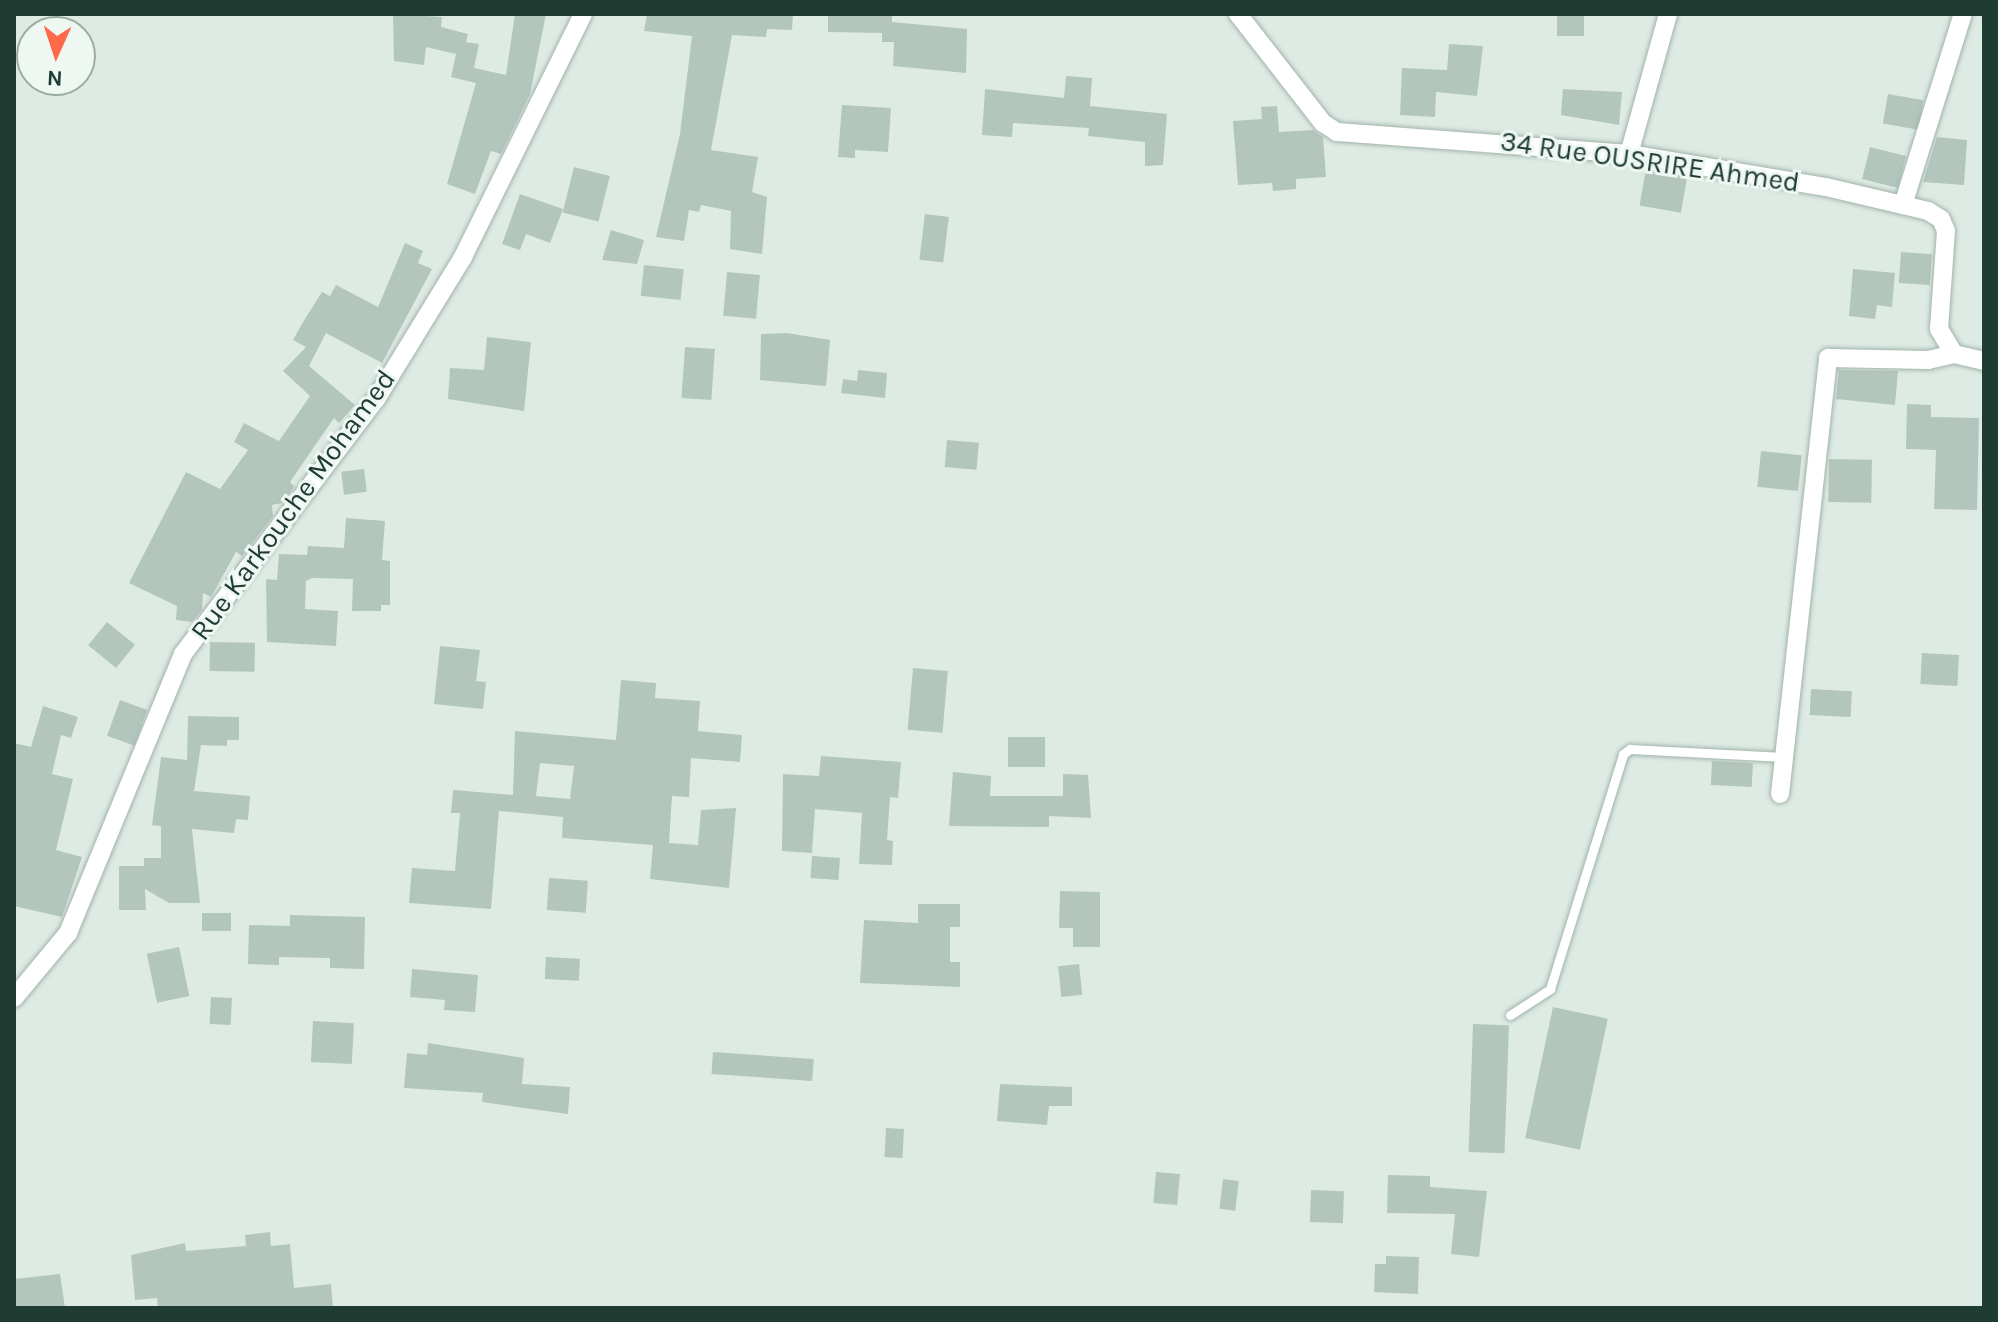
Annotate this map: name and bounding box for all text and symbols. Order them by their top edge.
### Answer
north arrow [16,16,96,96]
text: N [46,65,63,91]
street label: 34 Rue OUSRIRE Ahmed [1498,124,1802,200]
street label: Rue Karkouche Mohamed [183,363,403,647]

